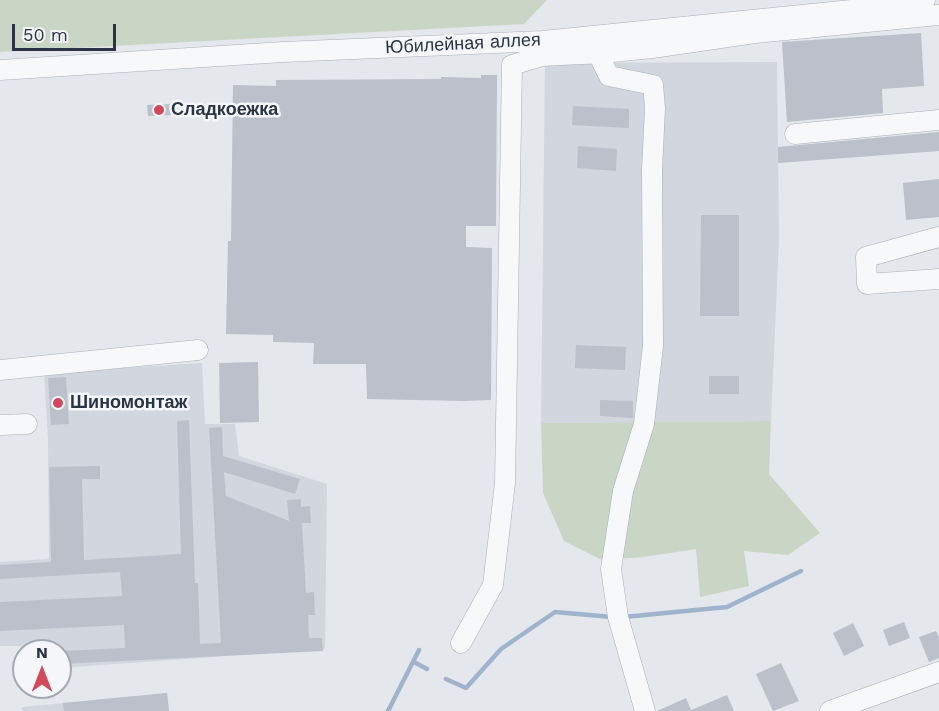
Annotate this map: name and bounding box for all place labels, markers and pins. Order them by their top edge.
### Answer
place label: Сладкоежка [171,99,278,121]
marker: Сладкоежка [152,103,166,117]
place label: Шиномонтаж [70,392,187,414]
marker: Шиномонтаж [51,396,65,410]

